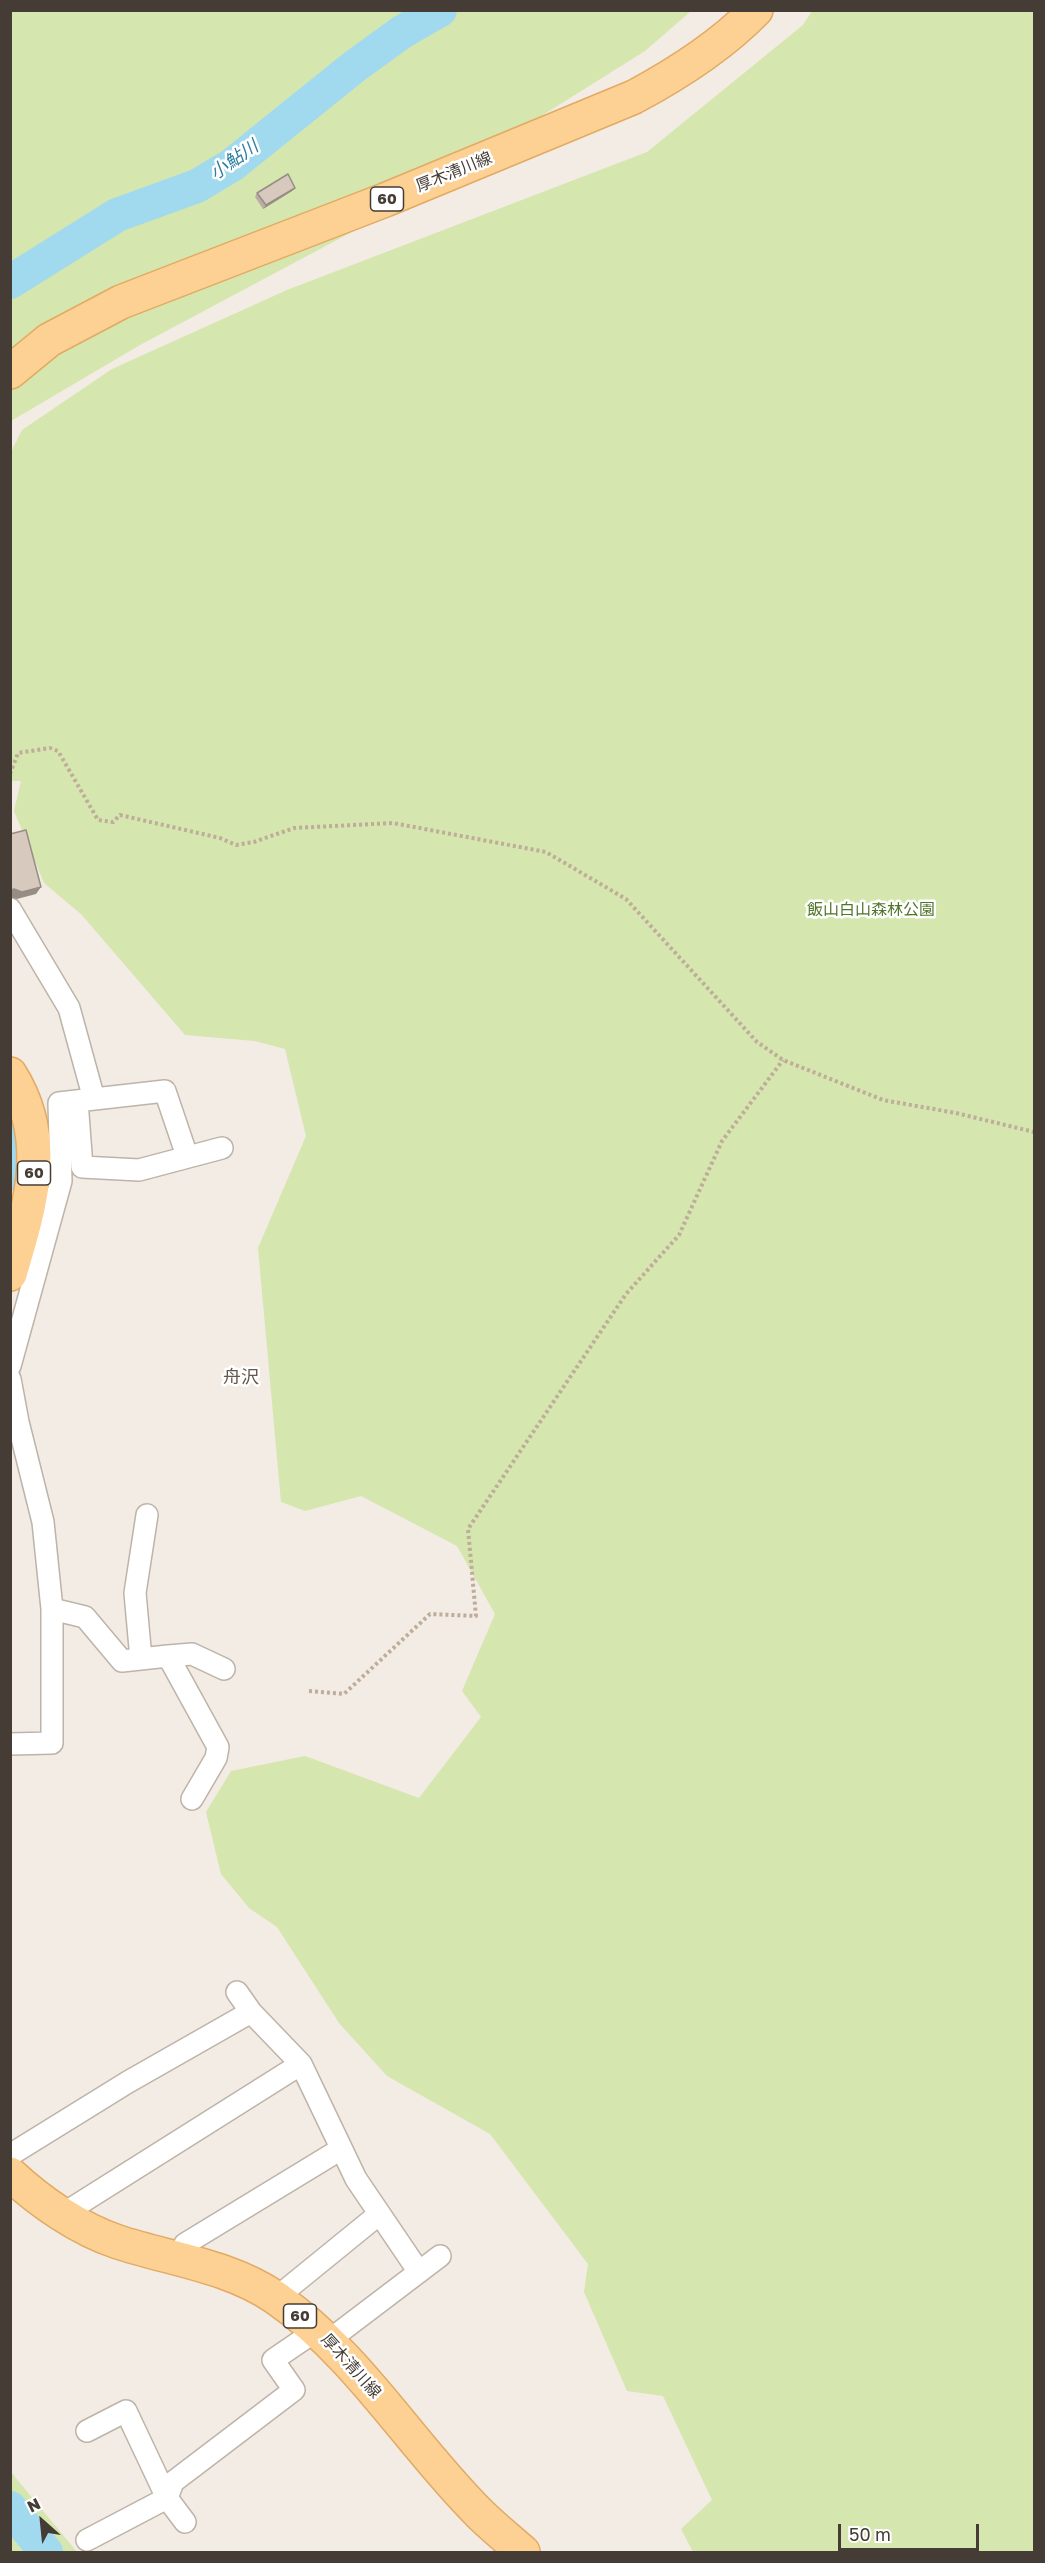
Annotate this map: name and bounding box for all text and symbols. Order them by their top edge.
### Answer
water label: 小鮎川 [206,136,262,184]
street label: 厚木清川線 [413,148,495,196]
road number: 60 [370,187,404,211]
park label: 飯山白山森林公園 [807,900,935,920]
road number: 60 [18,1161,51,1185]
district label: 舟沢 [223,1366,259,1388]
road number: 60 [284,2304,316,2328]
street label: 厚木清川線 [317,2330,385,2402]
north arrow [12,2491,72,2551]
text: N [24,2493,44,2517]
scale bar [841,2512,982,2550]
text: 50 m [849,2523,891,2545]

